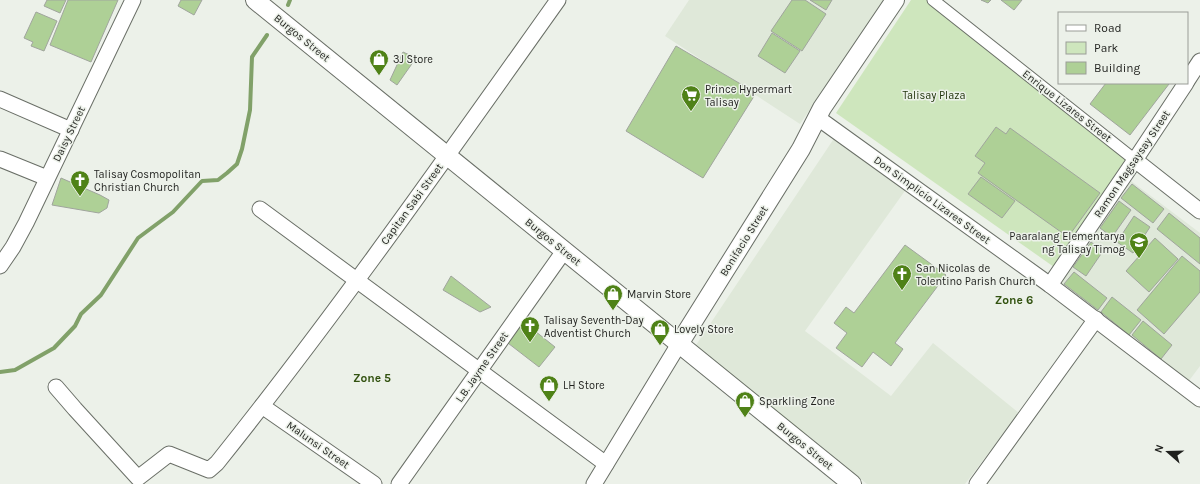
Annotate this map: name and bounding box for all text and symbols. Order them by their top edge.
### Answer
street label: Burgos Street [271,12,333,64]
legend [1058,12,1188,84]
text: Road [1094,21,1122,35]
text: Park [1094,41,1119,55]
shop icon: 3J Store [368,48,390,76]
place label: 3J Store [393,53,433,66]
text: Building [1094,61,1141,75]
street label: Enrique Lizares Street [1020,67,1114,145]
place label: Prince Hypermart Talisay [705,83,792,109]
supermarket icon: Prince Hypermart Talisay [680,84,702,112]
park label: Talisay Plaza [902,89,966,102]
street label: Daisy Street [50,104,88,164]
street label: Ramon Magsaysay Street [1091,108,1173,220]
street label: Don Simplicio Lizares Street [871,153,993,247]
street label: Capitan Sabi Street [378,161,446,247]
place label: Talisay Cosmopolitan Christian Church [94,168,201,194]
church icon: Talisay Cosmopolitan Christian Church [69,169,91,197]
street label: Bonifacio Street [717,203,771,279]
street label: Burgos Street [522,216,584,268]
place label: Paaralang Elementarya ng Talisay Timog [1009,230,1126,256]
school or university icon: Paaralang Elementarya ng Talisay Timog [1128,231,1150,259]
place label: San Nicolas de Tolentino Parish Church [916,262,1035,288]
church icon: San Nicolas de Tolentino Parish Church [891,263,913,291]
shop icon: Marvin Store [602,283,624,311]
place label: Marvin Store [627,288,691,301]
district label: Zone 6 [995,293,1033,307]
place label: Talisay Seventh-Day Adventist Church [544,314,644,340]
church icon: Talisay Seventh-Day Adventist Church [519,315,541,343]
shop icon: Lovely Store [649,318,671,346]
place label: Lovely Store [674,323,734,336]
street label: L.B. Jayme Street [453,329,511,405]
district label: Zone 5 [353,371,391,385]
shop icon: LH Store [538,374,560,402]
place label: LH Store [563,379,605,392]
shop icon: Sparkling Zone [734,390,756,418]
place label: Sparkling Zone [759,395,835,408]
street label: Malunsi Street [284,419,352,471]
street label: Burgos Street [774,420,836,472]
north arrow [1148,432,1188,472]
text: N [1152,443,1167,455]

